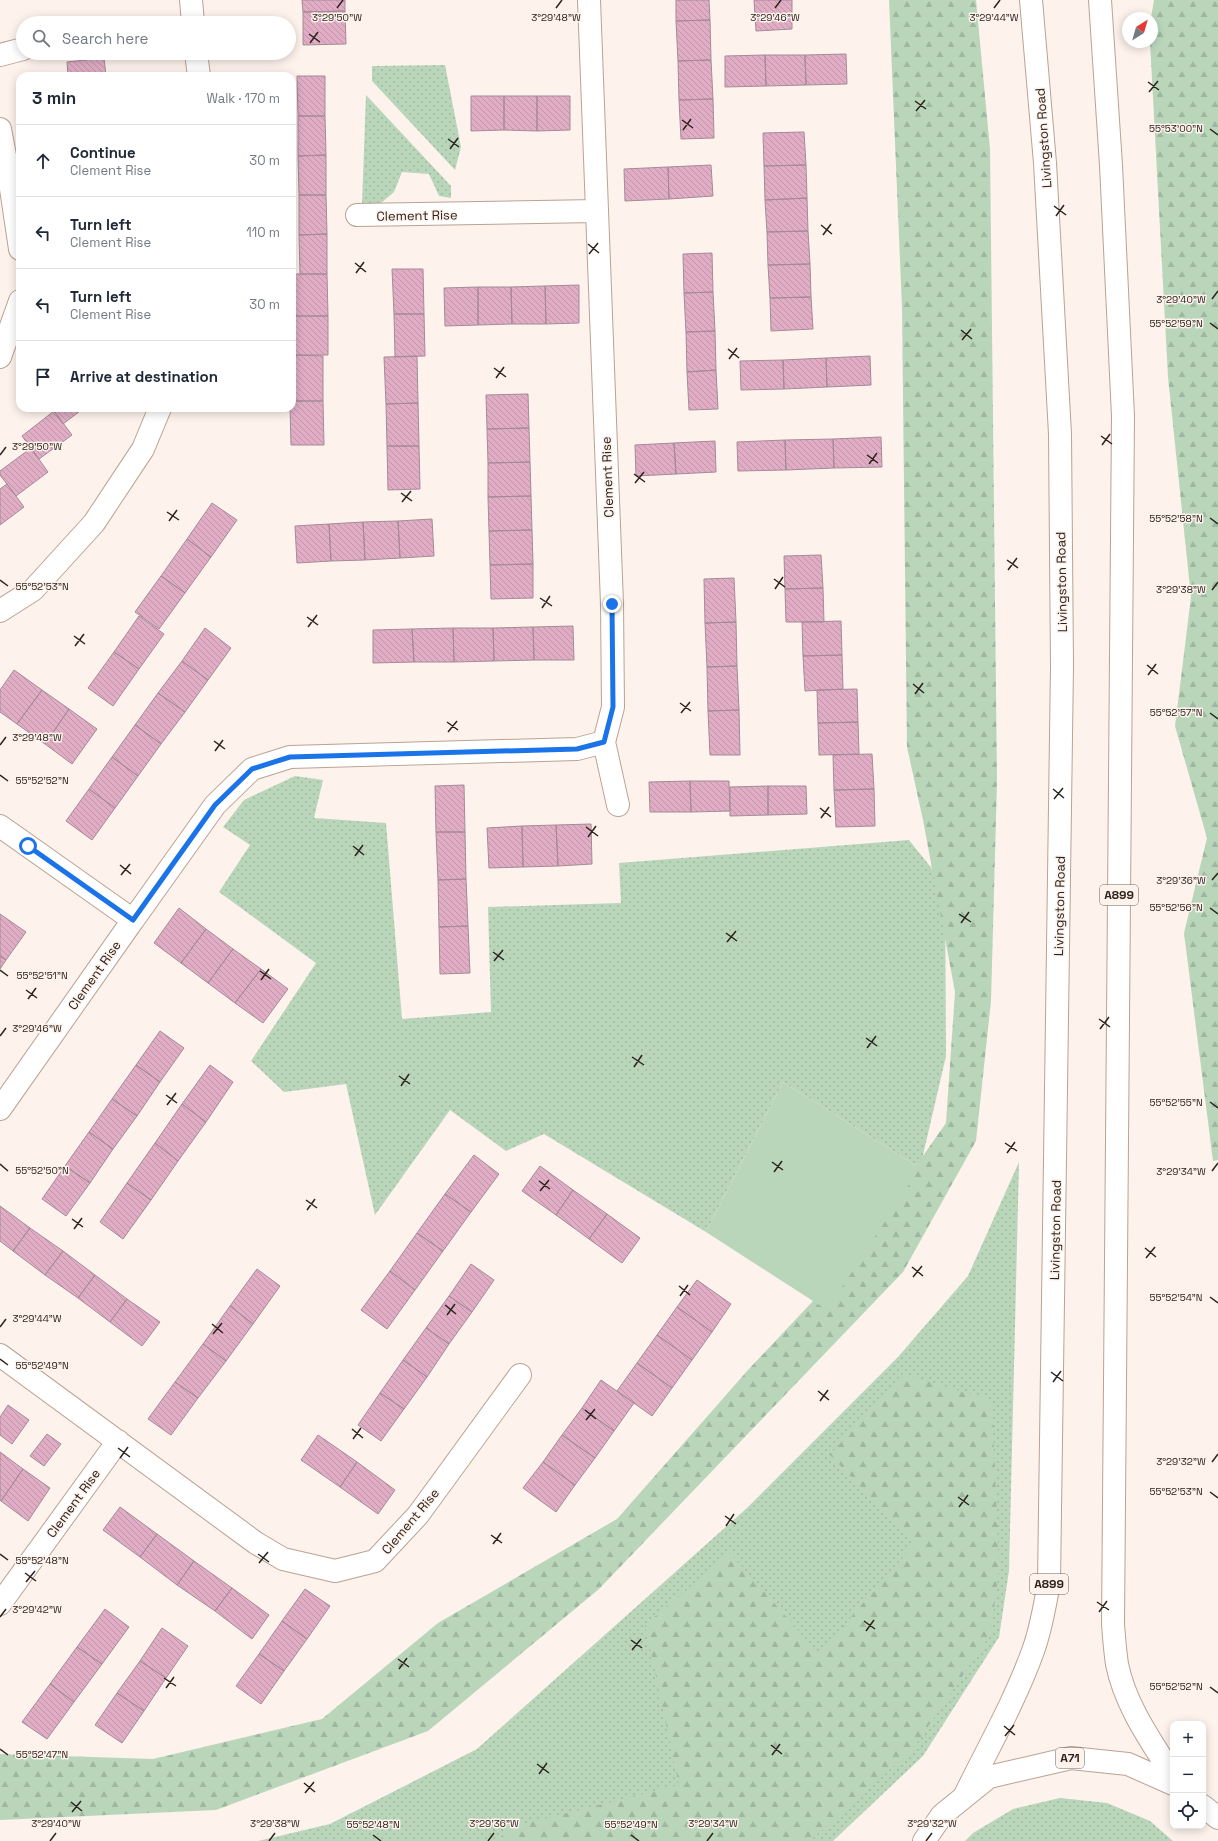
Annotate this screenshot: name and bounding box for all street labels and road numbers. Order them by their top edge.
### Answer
street label: Livingston Road [1032,87,1055,189]
street label: Clement Rise [376,206,458,225]
street label: Clement Rise [598,436,617,518]
street label: Livingston Road [1052,532,1071,632]
street label: Livingston Road [1050,856,1069,956]
road number: A899 [1100,885,1138,905]
street label: Clement Rise [64,937,125,1013]
street label: Livingston Road [1046,1180,1065,1280]
street label: Clement Rise [43,1465,104,1541]
street label: Clement Rise [378,1485,443,1558]
road number: A899 [1030,1574,1068,1594]
road number: A71 [1056,1748,1084,1768]

